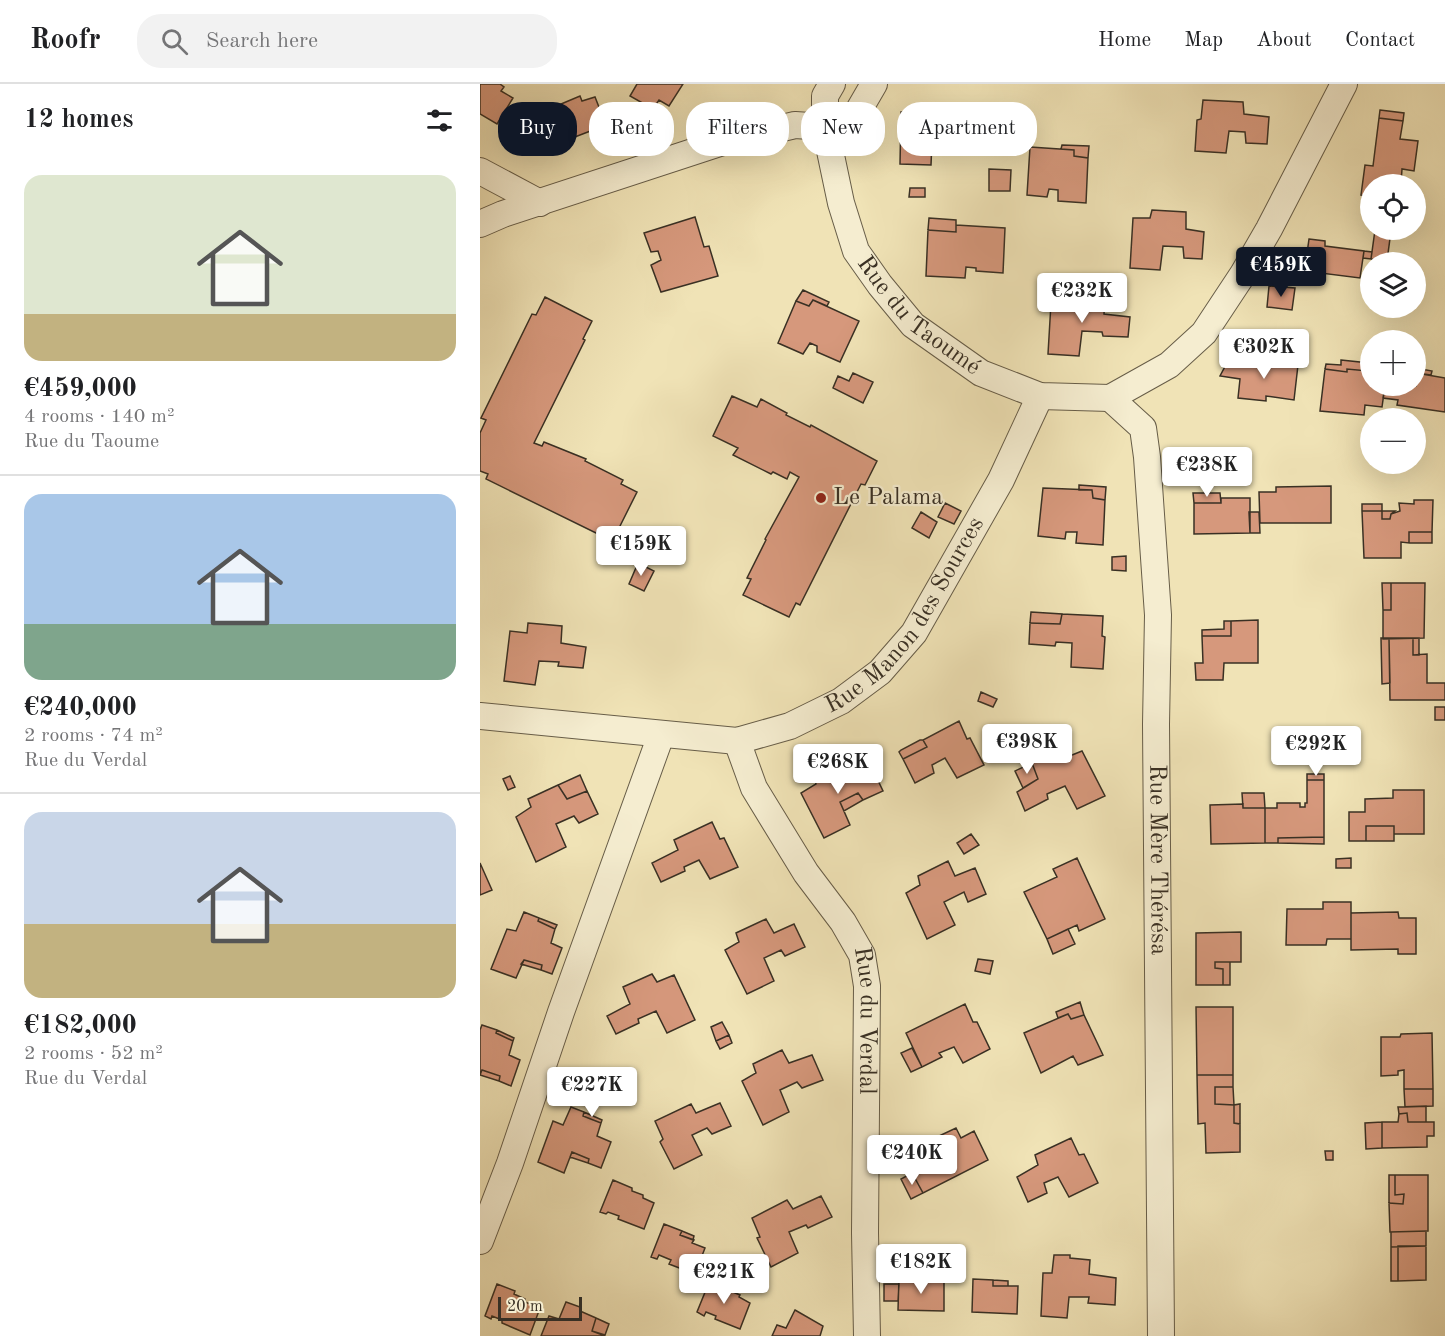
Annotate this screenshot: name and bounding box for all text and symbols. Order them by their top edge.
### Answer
search box [137,14,557,68]
icon: search [158,25,191,58]
text: Roofr [30,27,101,55]
text: Search here [206,30,318,52]
text: Home [1098,30,1151,51]
text: Map [1184,30,1223,51]
text: About [1256,30,1312,51]
text: Contact [1345,30,1415,51]
chip: Buy [498,102,577,156]
chip: Rent [589,102,674,156]
chip: Filters [686,102,789,156]
chip: New [801,102,885,156]
chip: Apartment [897,102,1037,156]
icon: filters [423,104,456,137]
text: 12 homes [24,107,133,133]
map controls [1360,174,1426,474]
button: locate [1360,174,1426,240]
icon: home [186,214,294,322]
pin: €459K [1239,247,1323,298]
street label: Rue du Taoumé [852,252,984,380]
button: layers [1360,252,1426,318]
text: €459K [1250,256,1312,276]
pin: €232K [1040,273,1124,324]
text: €232K [1051,282,1113,302]
pin: €302K [1222,329,1306,380]
button: + [1360,330,1426,396]
text: €302K [1233,338,1295,358]
text: €459,000 [24,376,137,402]
text: 4 rooms · 140 m² [24,407,174,427]
button: − [1360,408,1426,474]
text: Rue du Taoume [24,432,159,452]
pin: €238K [1165,447,1249,498]
text: €238K [1176,456,1238,476]
place label: Le Palama [833,486,943,510]
marker: Le Palama [814,491,828,505]
street label: Rue Manon des Sources [822,513,989,719]
pin: €159K [599,526,683,577]
icon: home [186,533,294,641]
text: €159K [610,535,672,555]
text: €240,000 [24,695,137,721]
pin: €398K [985,724,1069,775]
text: 2 rooms · 74 m² [24,726,163,746]
pin: €292K [1274,726,1358,777]
text: €398K [996,733,1058,753]
text: €292K [1285,735,1347,755]
pin: €268K [796,744,880,795]
text: Rue du Verdal [24,751,147,771]
text: €268K [807,753,869,773]
street label: Rue Mère Thérésa [1144,764,1170,955]
icon: home [186,851,294,959]
street label: Rue du Verdal [849,945,879,1095]
text: €182,000 [24,1013,137,1039]
text: 2 rooms · 52 m² [24,1044,163,1064]
pin: €227K [550,1067,634,1118]
text: Rue du Verdal [24,1069,147,1089]
text: €227K [561,1076,623,1096]
pin: €240K [870,1135,954,1186]
text: €240K [881,1144,943,1164]
pin: €182K [879,1244,963,1295]
text: €182K [890,1253,952,1273]
pin: €221K [682,1254,766,1305]
text: €221K [693,1263,755,1283]
scale bar [498,1294,582,1322]
text: 20 m [507,1299,543,1315]

